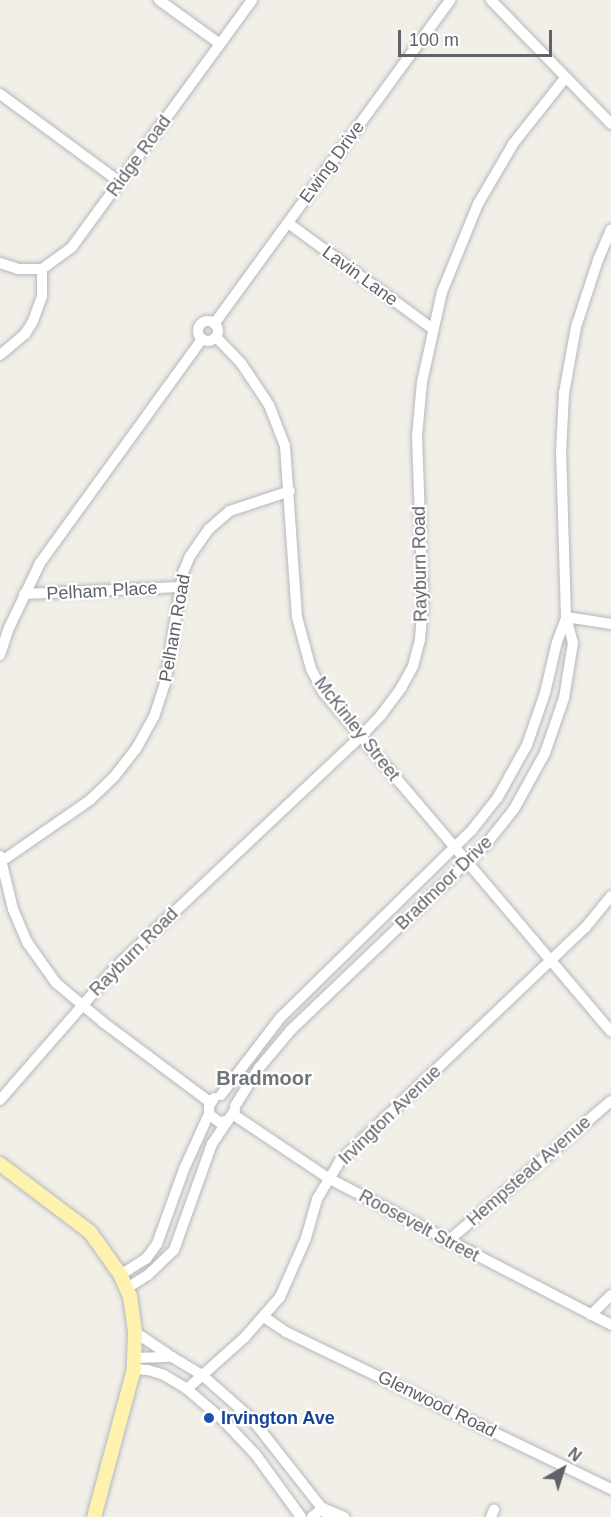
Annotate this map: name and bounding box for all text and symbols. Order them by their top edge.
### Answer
scale bar [401,18,556,56]
text: 100 m [409,30,459,50]
street label: Ridge Road [102,111,176,201]
street label: Ewing Drive [295,117,369,207]
street label: Lavin Lane [318,241,402,311]
street label: Rayburn Road [408,506,432,622]
street label: Pelham Road [155,572,195,684]
street label: Pelham Place [46,577,158,605]
street label: McKinley Street [310,673,404,785]
street label: Bradmoor Drive [391,831,497,935]
street label: Rayburn Road [85,903,183,1001]
street label: Irvington Avenue [334,1060,446,1170]
district label: Bradmoor [216,1066,312,1090]
street label: Hempstead Avenue [462,1111,596,1231]
street label: Roosevelt Street [355,1185,483,1267]
street label: Glenwood Road [374,1366,500,1442]
place label: Irvington Ave [221,1407,335,1429]
marker: Irvington Ave [202,1411,216,1425]
north arrow [533,1439,593,1499]
text: N [565,1444,584,1465]

